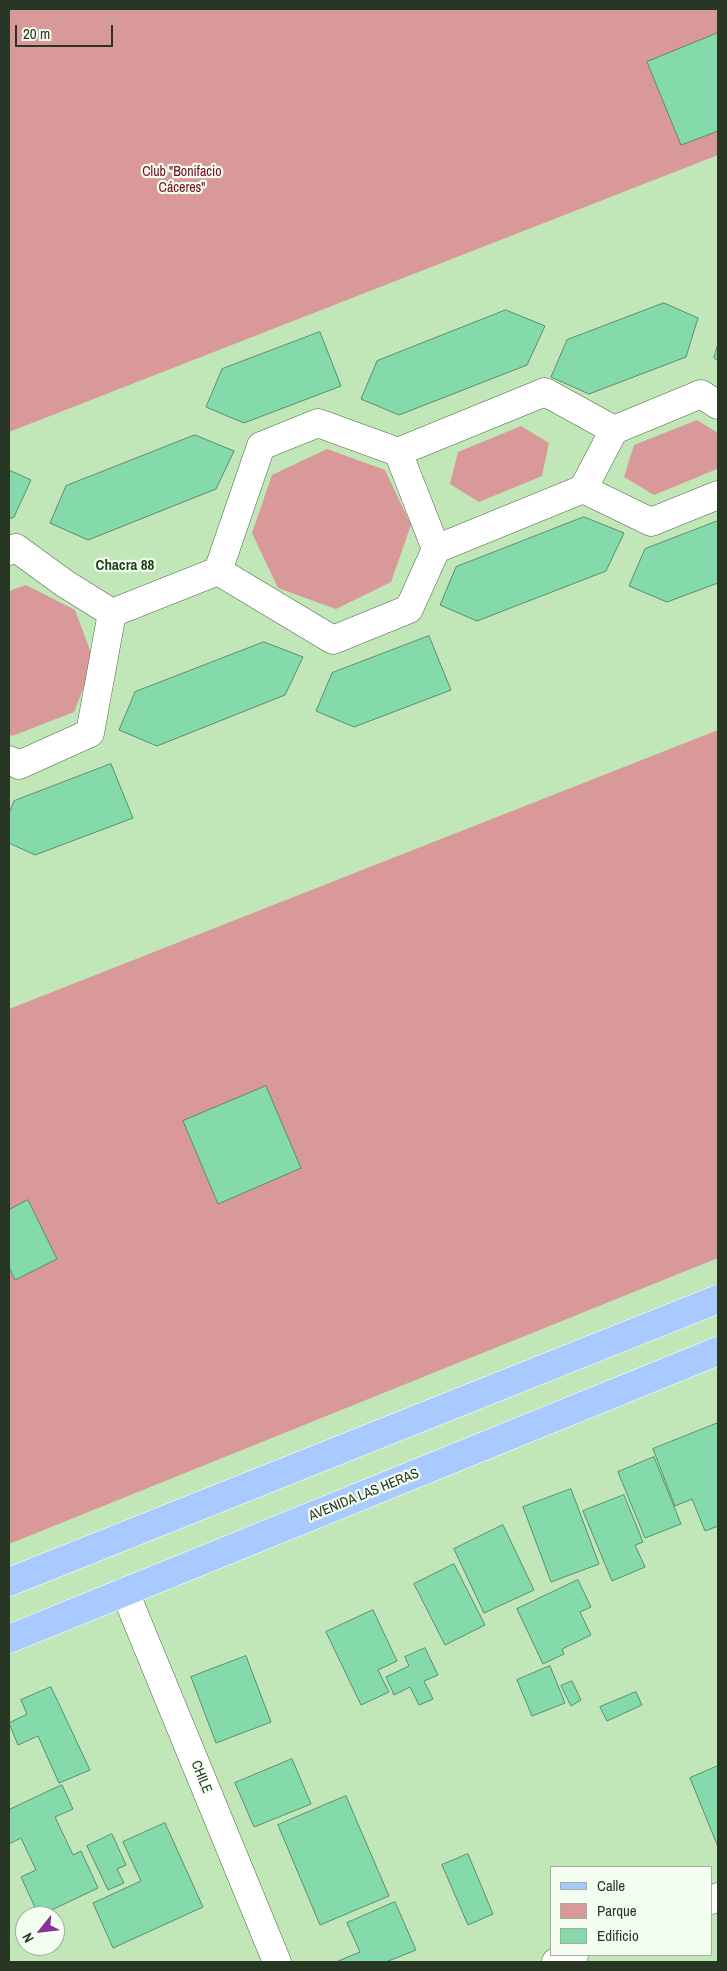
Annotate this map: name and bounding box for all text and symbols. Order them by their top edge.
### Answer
scale bar [18,15,115,47]
text: 20 m [23,23,50,44]
park label: Club "Bonifacio Cáceres" [142,164,222,196]
district label: Chacra 88 [96,557,154,575]
street label: AVENIDA LAS HERAS [307,1465,421,1525]
street label: CHILE [187,1758,215,1796]
legend [550,1866,712,1956]
text: Calle [597,1875,625,1896]
text: Parque [597,1900,637,1921]
north arrow [15,1906,65,1956]
text: Edificio [597,1925,639,1946]
text: N [18,1930,38,1946]

